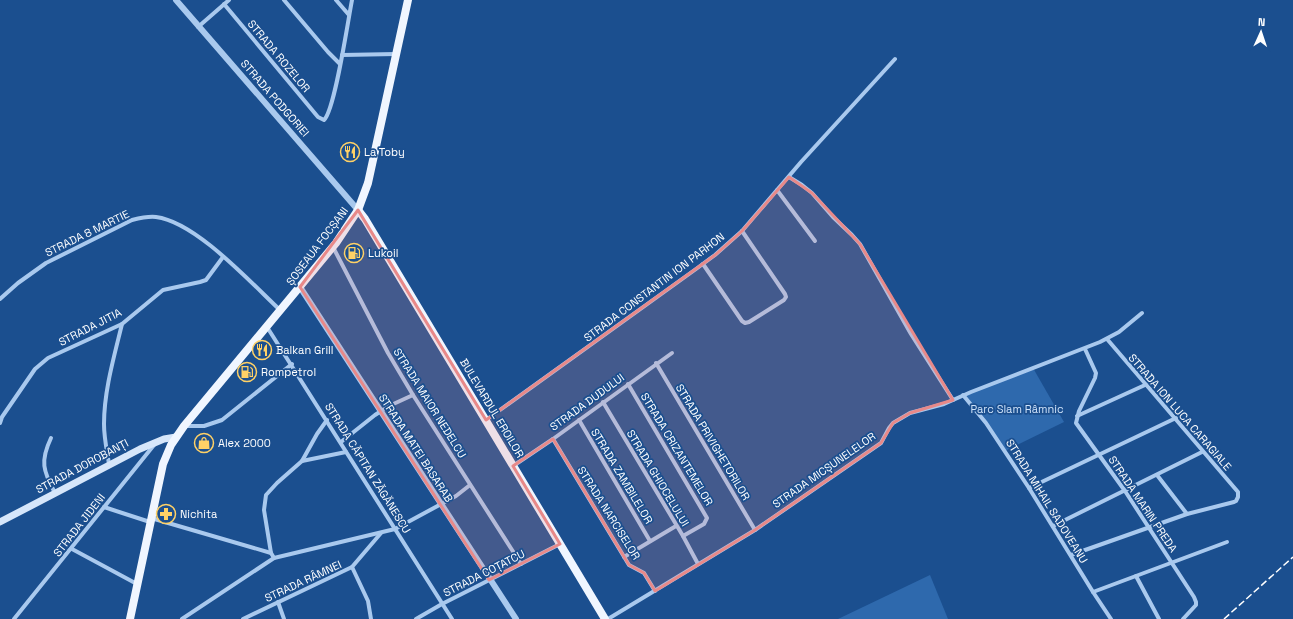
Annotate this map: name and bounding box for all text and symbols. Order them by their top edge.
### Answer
north arrow [1241,12,1281,52]
text: N [1257,15,1266,29]
street label: STRADA ROZELOR [245,17,313,95]
street label: STRADA PODGORIEI [238,57,312,139]
restaurant icon: La Toby [339,141,361,163]
place label: La Toby [364,145,405,159]
street label: ȘOSEAUA FOCȘANI [283,204,351,288]
street label: STRADA 8 MARTIE [43,207,131,259]
street label: STRADA CONSTANTIN ION PARHON [581,229,727,345]
fuel station icon: Lukoil [343,242,365,264]
place label: Lukoil [368,246,399,260]
street label: STRADA JITIA [56,305,124,349]
restaurant icon: Balkan Grill [251,339,273,361]
place label: Balkan Grill [276,343,333,357]
street label: STRADA MAIOR NEDELCU [390,345,470,461]
street label: STRADA ION LUCA CARAGIALE [1125,351,1235,473]
street label: BULEVARDUL EROILOR [457,356,527,460]
fuel station icon: Rompetrol [236,361,258,383]
place label: Rompetrol [261,365,316,379]
street label: STRADA DUDULUI [547,370,627,434]
street label: STRADA PRIVIGHETORILOR [673,381,753,503]
street label: STRADA CRIZANTEMELOR [638,390,716,508]
street label: STRADA MATEI BASARAB [376,391,456,505]
street label: STRADA CĂPITAN ZĂGĂNESCU [322,400,414,536]
park label: Parc Slam Râmnic [971,402,1063,416]
street label: STRADA ZAMBILELOR [588,426,656,526]
street label: STRADA GHIOCELULUI [624,427,692,529]
street label: STRADA MICȘUNELELOR [770,429,878,511]
shop icon: Alex 2000 [193,432,215,454]
street label: STRADA DOROBANȚI [33,436,131,496]
place label: Alex 2000 [218,436,271,450]
street label: STRADA MIHAIL SADOVEANU [1003,436,1091,566]
street label: STRADA MARIN PREDA [1105,453,1181,555]
street label: STRADA NARCISELOR [575,464,643,562]
street label: STRADA JIDENI [50,491,108,559]
pharmacy icon: Nichita [155,503,177,525]
place label: Nichita [180,507,218,521]
street label: STRADA COȚATCU [441,546,527,600]
street label: STRADA RÂMNEI [262,557,344,605]

